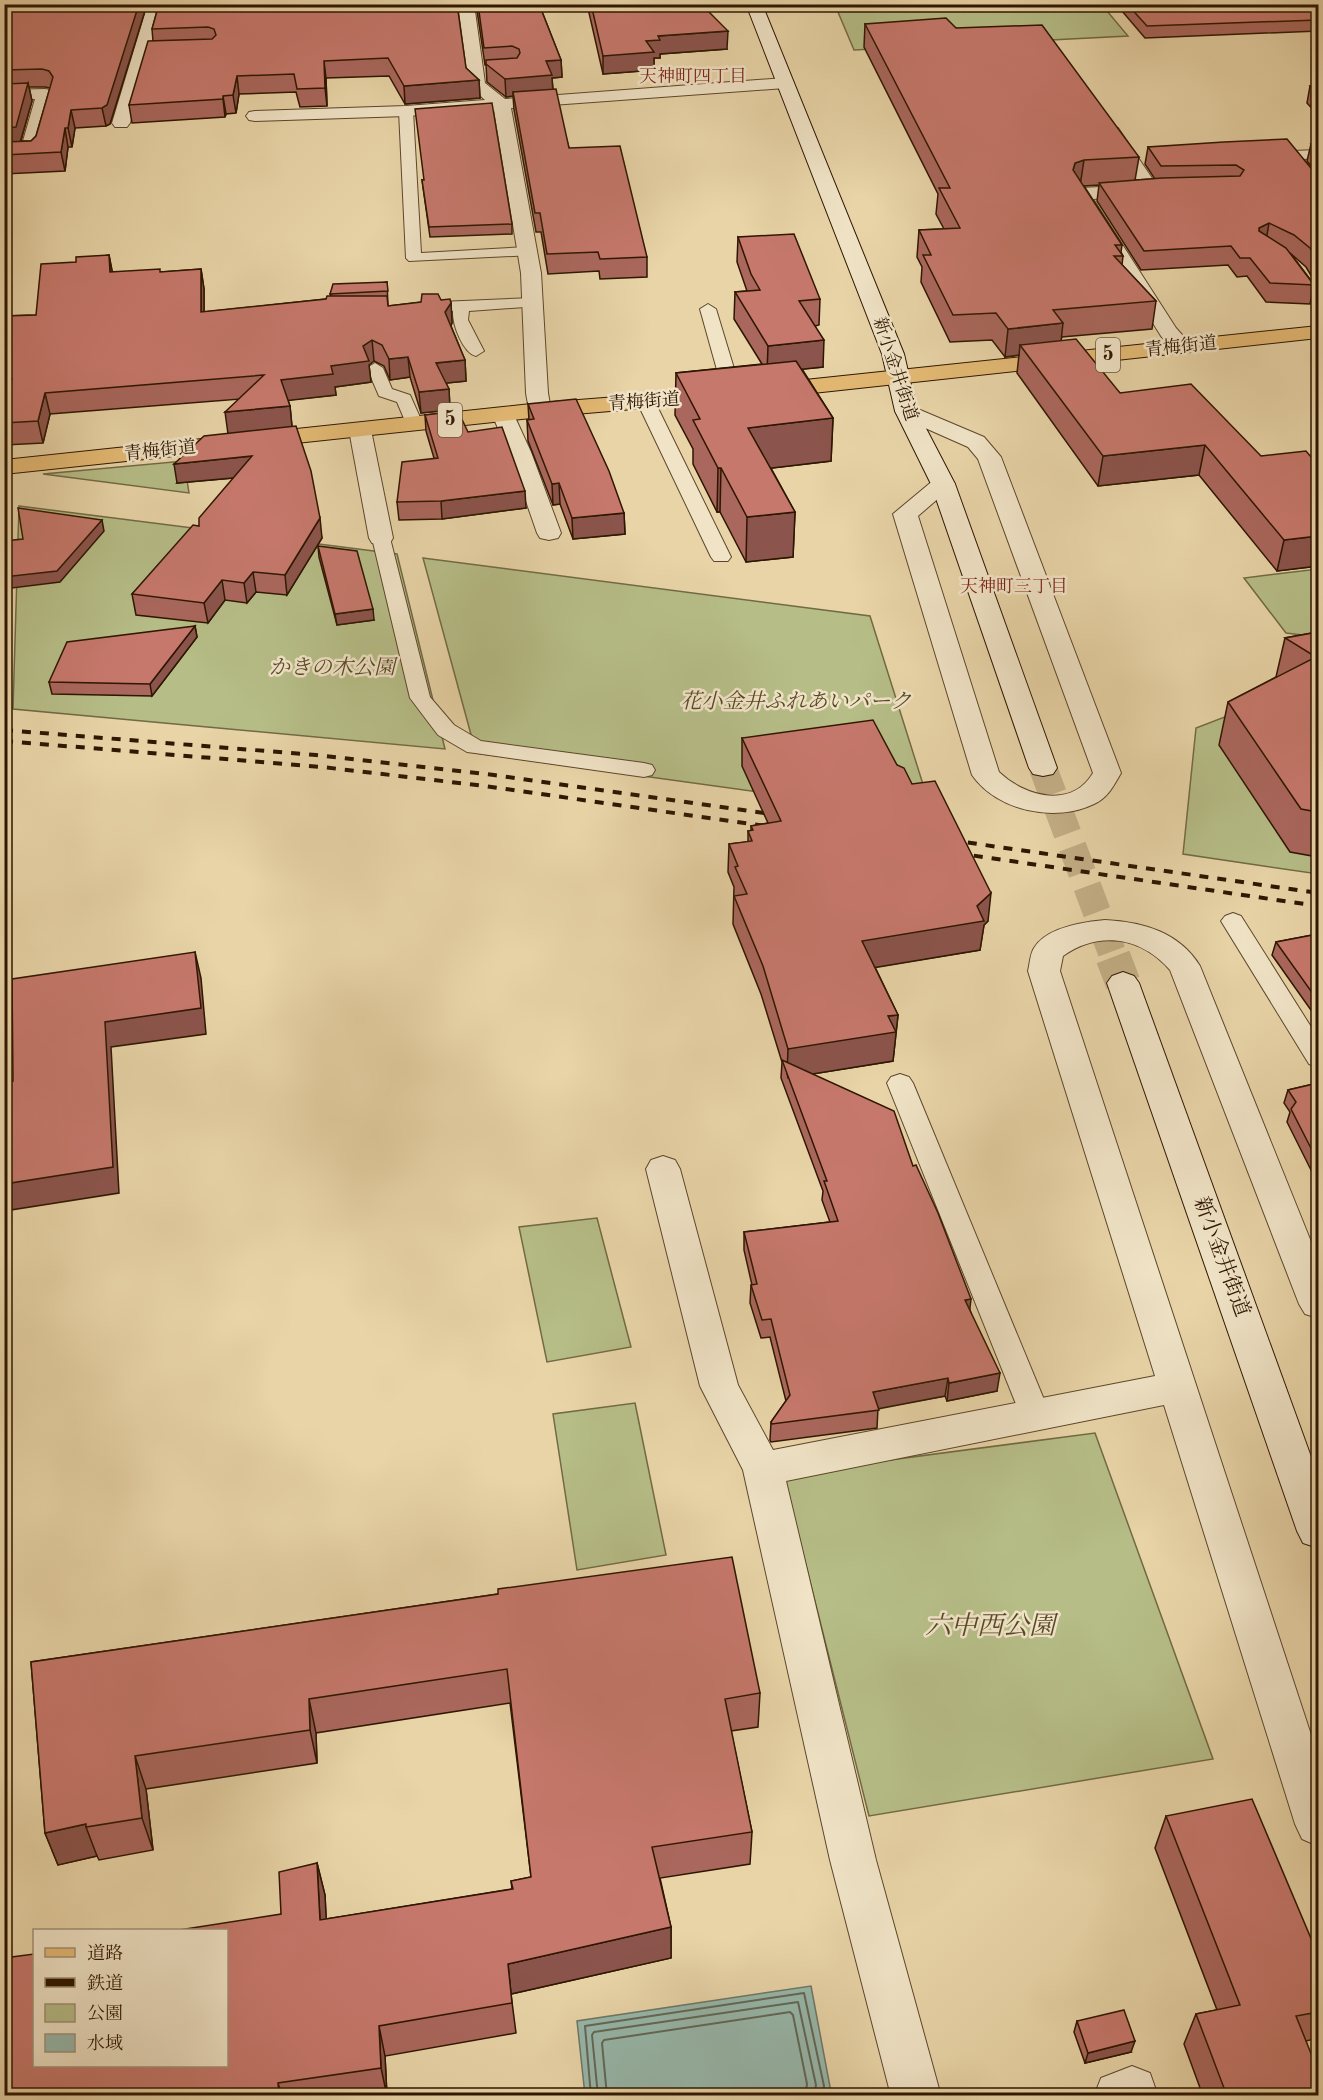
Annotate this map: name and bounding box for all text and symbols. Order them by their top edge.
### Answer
district label: 天神町四丁目 [639,66,747,86]
street label: 新小金井街道 [870,314,922,423]
street label: 青梅街道 [1144,332,1218,360]
road number: 5 [1096,338,1120,372]
street label: 青梅街道 [607,389,681,413]
road number: 5 [438,403,462,437]
street label: 青梅街道 [123,436,197,464]
district label: 天神町三丁目 [960,576,1068,596]
park label: かきの木公園 [269,656,398,679]
park label: 花小金井ふれあいパーク [681,690,912,713]
street label: 新小金井街道 [1190,1194,1254,1320]
park label: 六中西公園 [925,1612,1059,1640]
legend [33,1929,228,2067]
text: 道路 [87,1943,123,1963]
text: 鉄道 [87,1973,123,1993]
text: 公園 [87,2004,123,2023]
text: 水域 [87,2033,123,2053]

